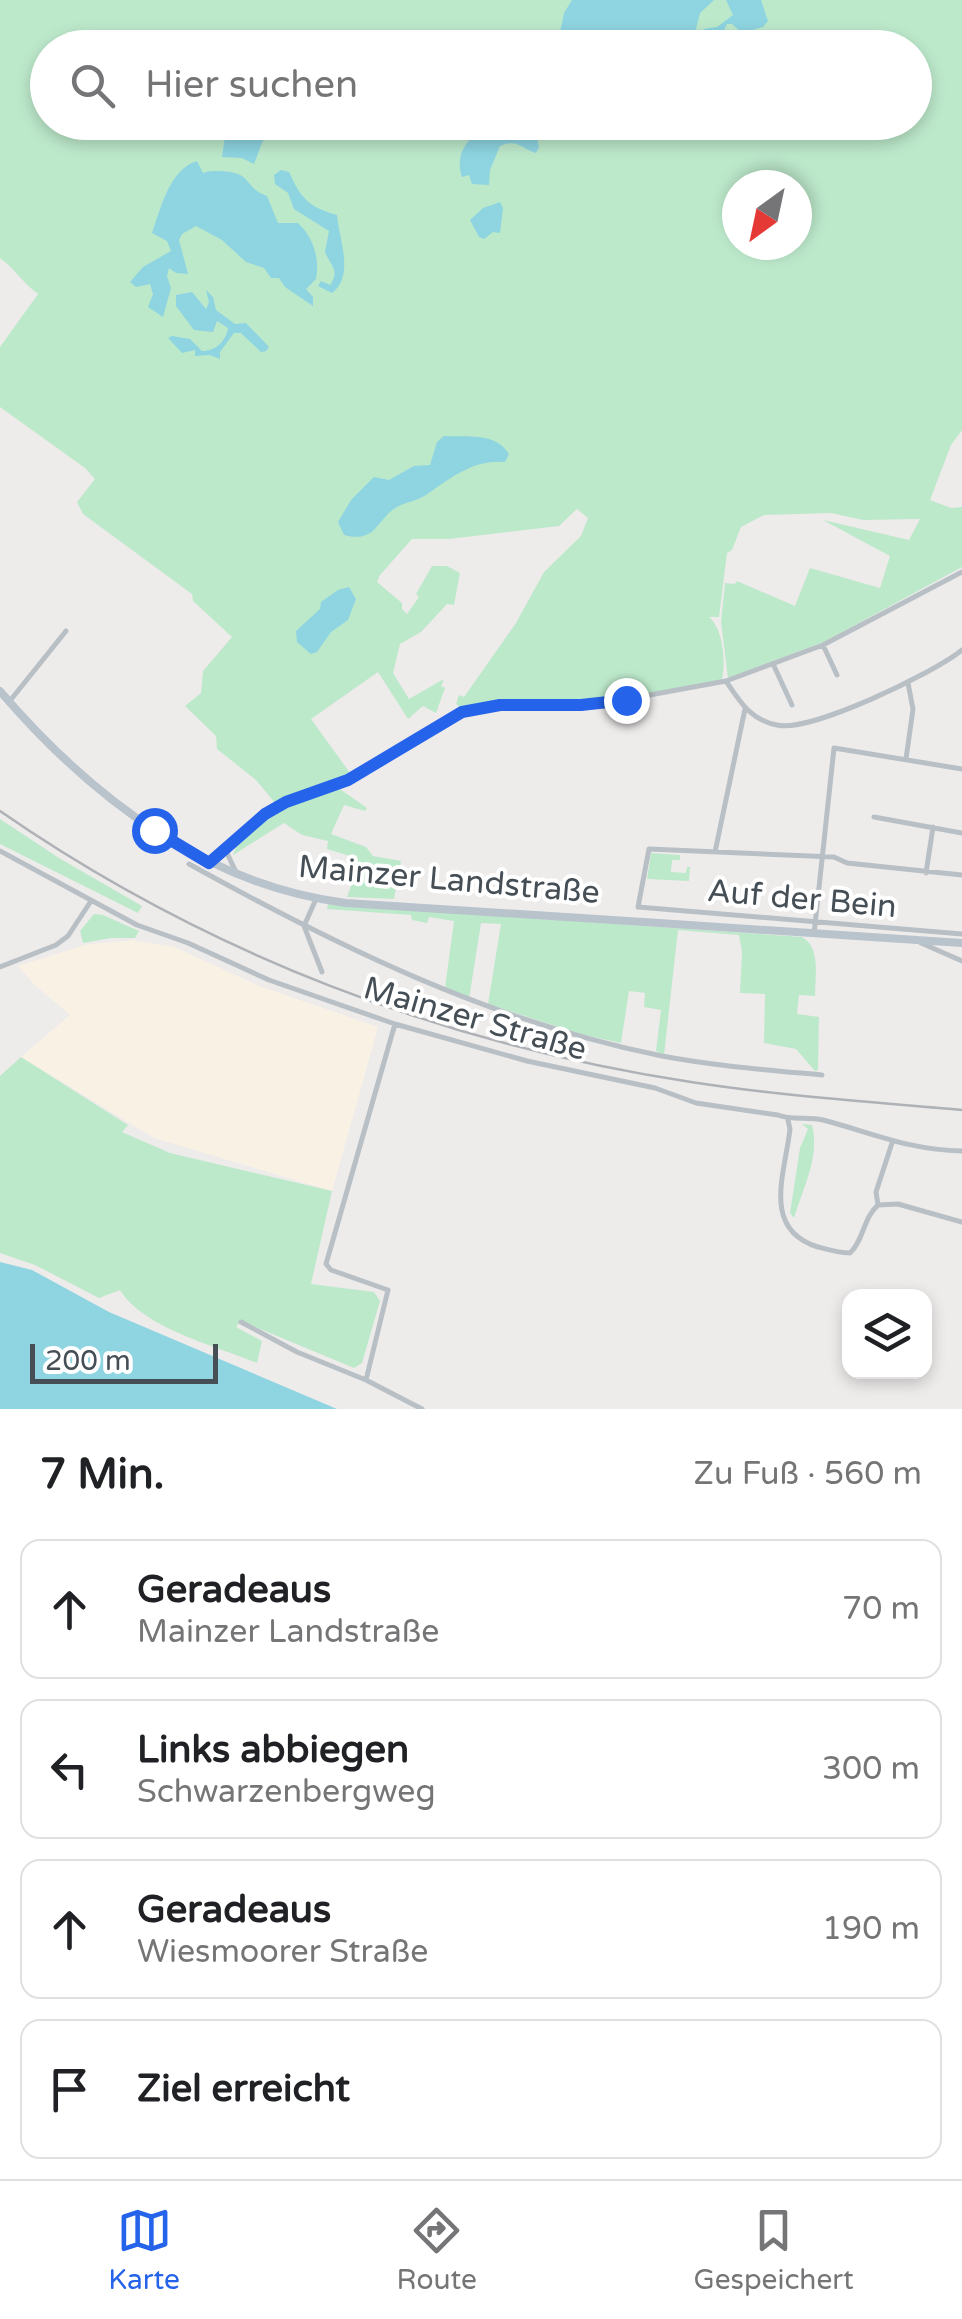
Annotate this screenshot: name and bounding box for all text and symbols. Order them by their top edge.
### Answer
search box [30,30,932,140]
icon: search [65,58,120,113]
text: Hier suchen [145,62,358,108]
north arrow [722,170,812,260]
route end [604,678,650,724]
route start [132,808,178,854]
street label: Mainzer Landstraße [297,848,601,912]
street label: Auf der Bein [706,872,898,926]
street label: Mainzer Straße [359,969,591,1069]
map controls [842,1289,932,1379]
button: layers [842,1289,932,1379]
scale bar [30,1339,218,1384]
text: 200 m [45,1344,131,1378]
text: 7 Min. [40,1449,164,1500]
text: Zu Fuß · 560 m [694,1455,922,1493]
text: Geradeaus [137,1567,331,1613]
icon: ahead [42,1582,97,1637]
text: 70 m [842,1590,920,1628]
text: Mainzer Landstraße [137,1613,439,1651]
text: Links abbiegen [137,1727,409,1773]
icon: left [42,1742,97,1797]
text: 300 m [822,1750,920,1788]
text: Schwarzenbergweg [137,1773,436,1811]
text: Geradeaus [137,1887,331,1933]
icon: ahead [42,1902,97,1957]
text: 190 m [822,1910,920,1948]
text: Wiesmoorer Straße [137,1933,428,1971]
icon: arrive [42,2062,97,2117]
text: Ziel erreicht [137,2066,350,2112]
tab: Karte [108,2203,180,2297]
tab: Route [396,2203,477,2297]
tab: Gespeichert [693,2203,854,2297]

